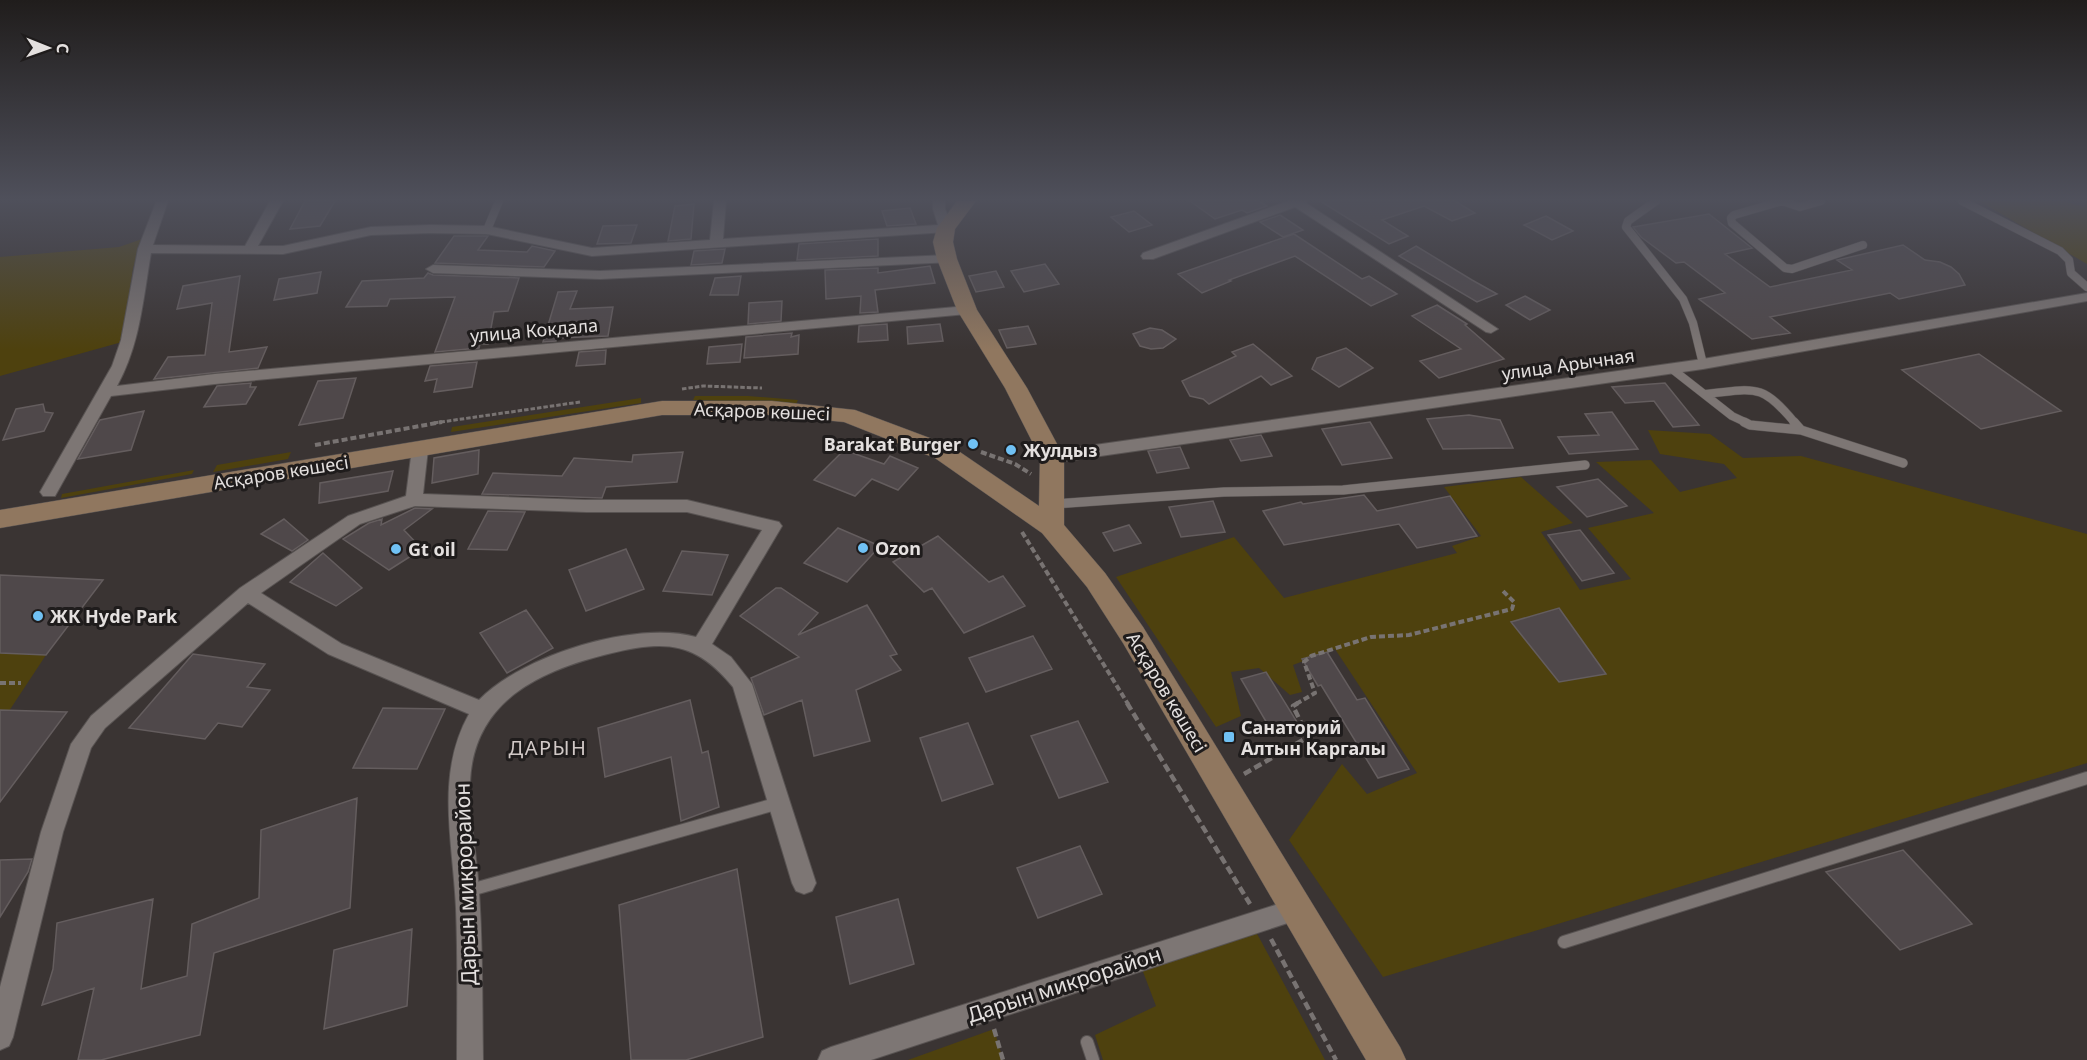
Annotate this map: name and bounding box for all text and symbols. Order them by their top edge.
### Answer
north arrow [18,18,78,78]
text: С [52,43,74,54]
street label: улица Кокдала [469,312,599,348]
street label: улица Арычная [1500,343,1636,385]
street label: Асқаров көшесі [694,397,830,425]
place label: Barakat Burger [824,432,961,456]
marker: Barakat Burger [966,437,980,451]
place label: Жулдыз [1023,438,1097,462]
marker: Жулдыз [1004,443,1018,457]
street label: Асқаров көшесі [212,450,350,494]
place label: Ozon [875,536,921,560]
place label: Gt oil [408,537,456,561]
marker: Ozon [856,541,870,555]
marker: Gt oil [389,542,403,556]
place label: ЖК Hyde Park [50,604,178,628]
marker: ЖК Hyde Park [31,609,45,623]
street label: Асқаров көшесі [1122,627,1212,757]
place label: Санаторий Алтын Каргалы [1241,715,1386,760]
marker: Санаторий Алтын Каргалы [1222,730,1236,744]
district label: ДАРЫН [509,734,587,761]
street label: Дарын микрорайон [447,782,483,986]
street label: Дарын микрорайон [963,939,1165,1029]

